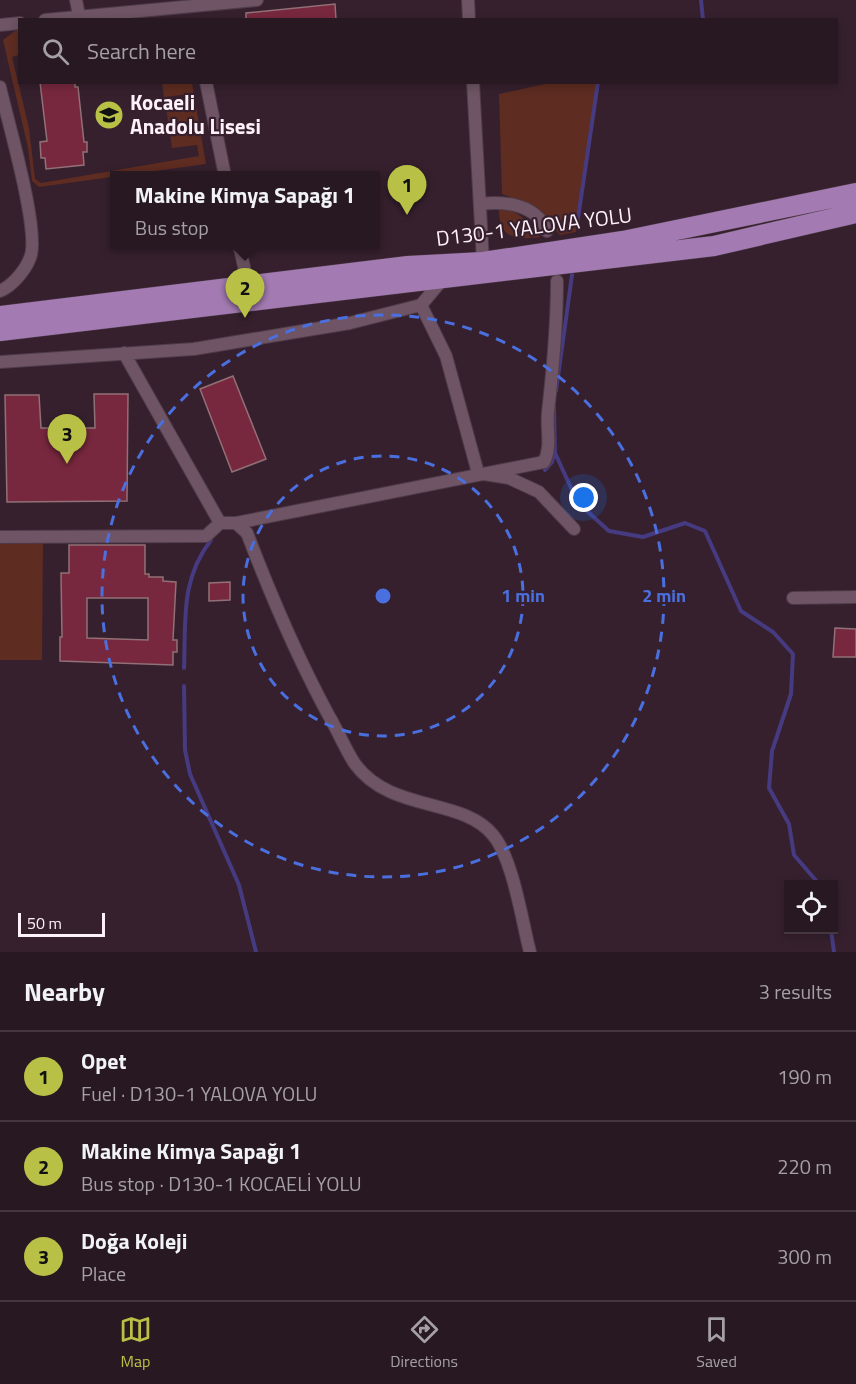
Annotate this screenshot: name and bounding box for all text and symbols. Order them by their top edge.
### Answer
search box [18,18,838,84]
text: Search here [87,34,196,68]
icon: search [39,35,72,68]
place label: Kocaeli Anadolu Lisesi [130,86,261,142]
school or university icon: Kocaeli Anadolu Lisesi [93,99,125,131]
pin: 1 [388,166,426,215]
popup [110,171,380,249]
text: Makine Kimya Sapağı 1 [135,178,355,212]
street label: D130-1 YALOVA YOLU [434,198,634,254]
text: Bus stop [135,212,209,243]
pin: 2 [226,268,264,318]
pin: 3 [48,414,86,464]
your location [569,483,598,512]
text: 1 min [501,582,545,609]
text: 2 min [642,582,686,609]
centre of rings [373,586,393,606]
map controls [784,880,838,934]
button: locate [784,880,838,934]
scale bar [18,910,105,938]
text: 50 m [27,911,62,935]
text: Nearby [24,972,105,1011]
text: 3 results [759,976,832,1007]
text: Opet [81,1044,127,1078]
text: 1 [38,1061,49,1092]
text: 190 m [777,1061,832,1092]
text: Fuel · D130-1 YALOVA YOLU [81,1078,317,1109]
text: Makine Kimya Sapağı 1 [81,1134,301,1168]
text: 2 [38,1151,49,1182]
text: 220 m [777,1151,832,1182]
text: Bus stop · D130-1 KOCAELİ YOLU [81,1168,362,1199]
text: Doğa Koleji [81,1224,187,1258]
text: 3 [38,1241,49,1272]
text: 300 m [777,1241,832,1272]
text: Place [81,1258,126,1289]
tab: Map [119,1313,152,1373]
tab: Directions [390,1313,458,1373]
tab: Saved [696,1313,737,1373]

